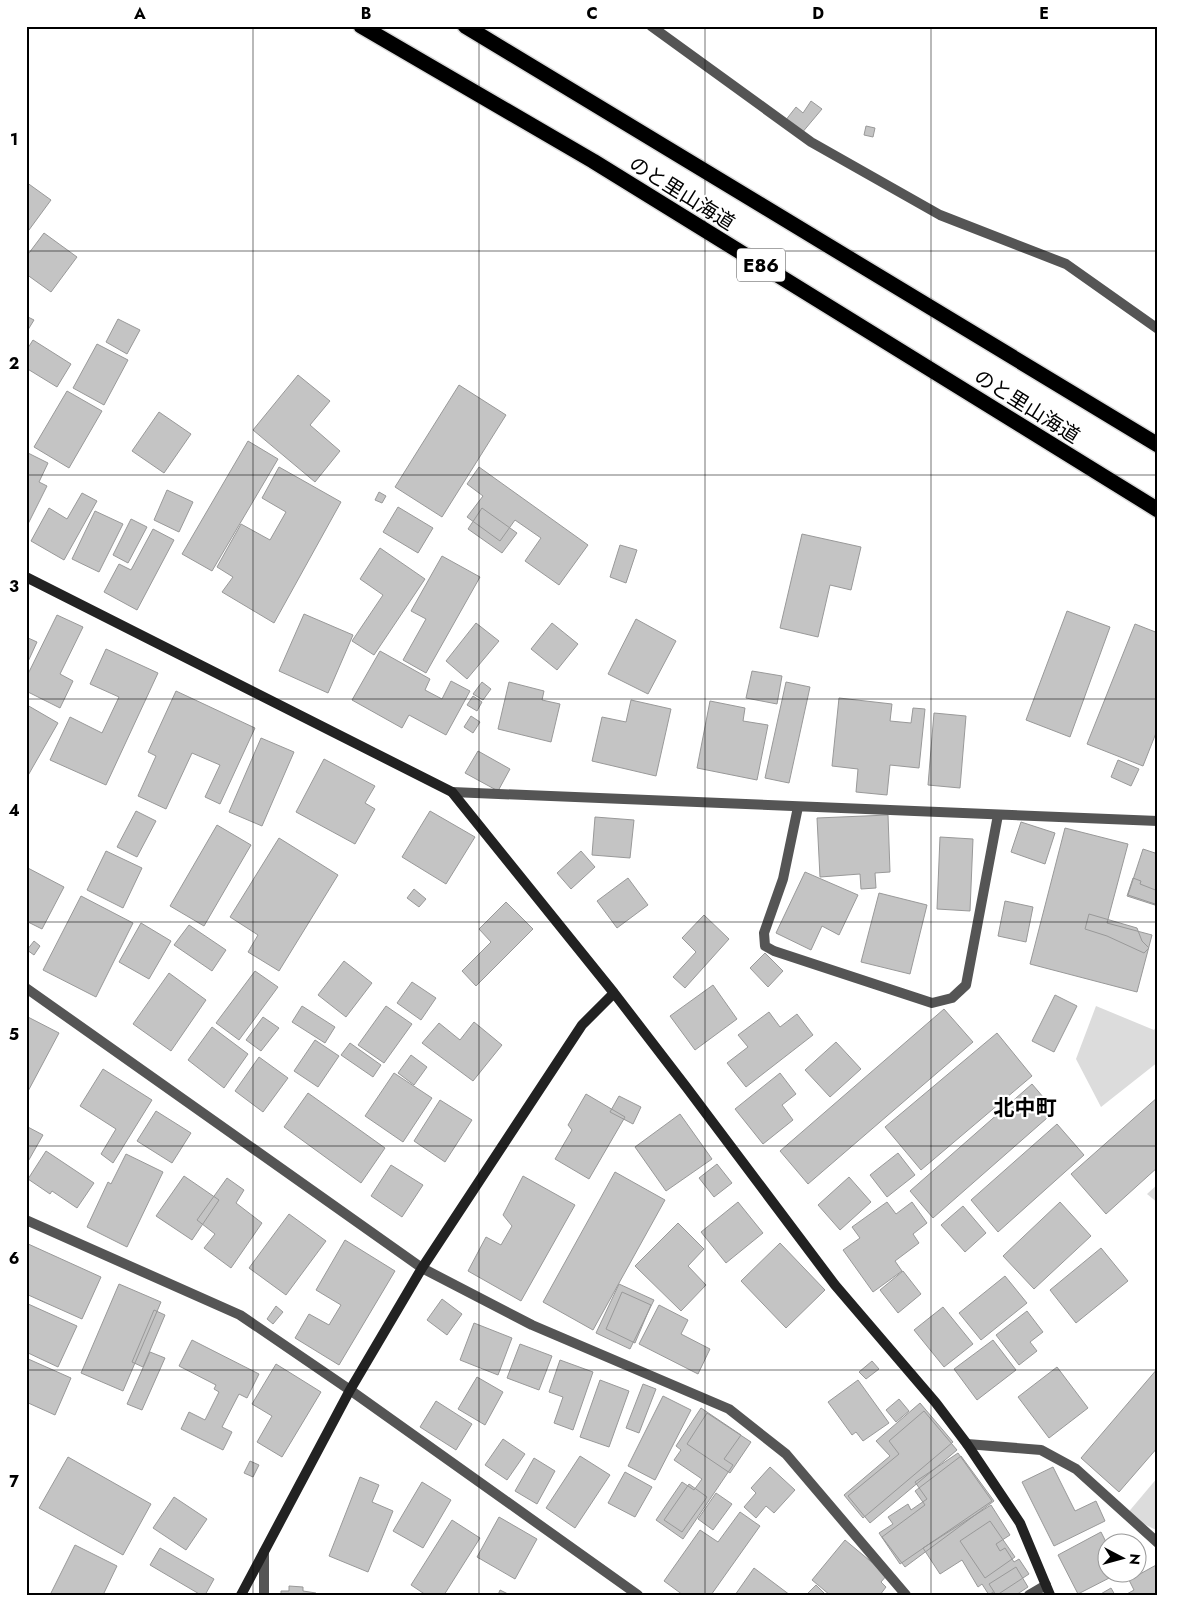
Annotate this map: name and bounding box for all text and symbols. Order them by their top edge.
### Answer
text: A [133,2,146,25]
text: B [361,2,371,25]
text: C [586,2,598,25]
text: D [812,2,824,25]
text: E [1039,2,1049,25]
text: 1 [10,128,18,151]
street label: のと里山海道 [623,149,740,238]
road number: E86 [737,248,785,282]
text: 2 [9,352,19,375]
street label: のと里山海道 [968,362,1085,451]
text: 3 [9,575,19,598]
text: 4 [8,799,20,822]
text: 5 [9,1023,19,1046]
district label: 北中町 [994,1093,1057,1123]
text: 6 [9,1247,19,1270]
text: 7 [9,1470,19,1493]
north arrow [1096,1534,1146,1584]
text: N [1124,1553,1145,1566]

